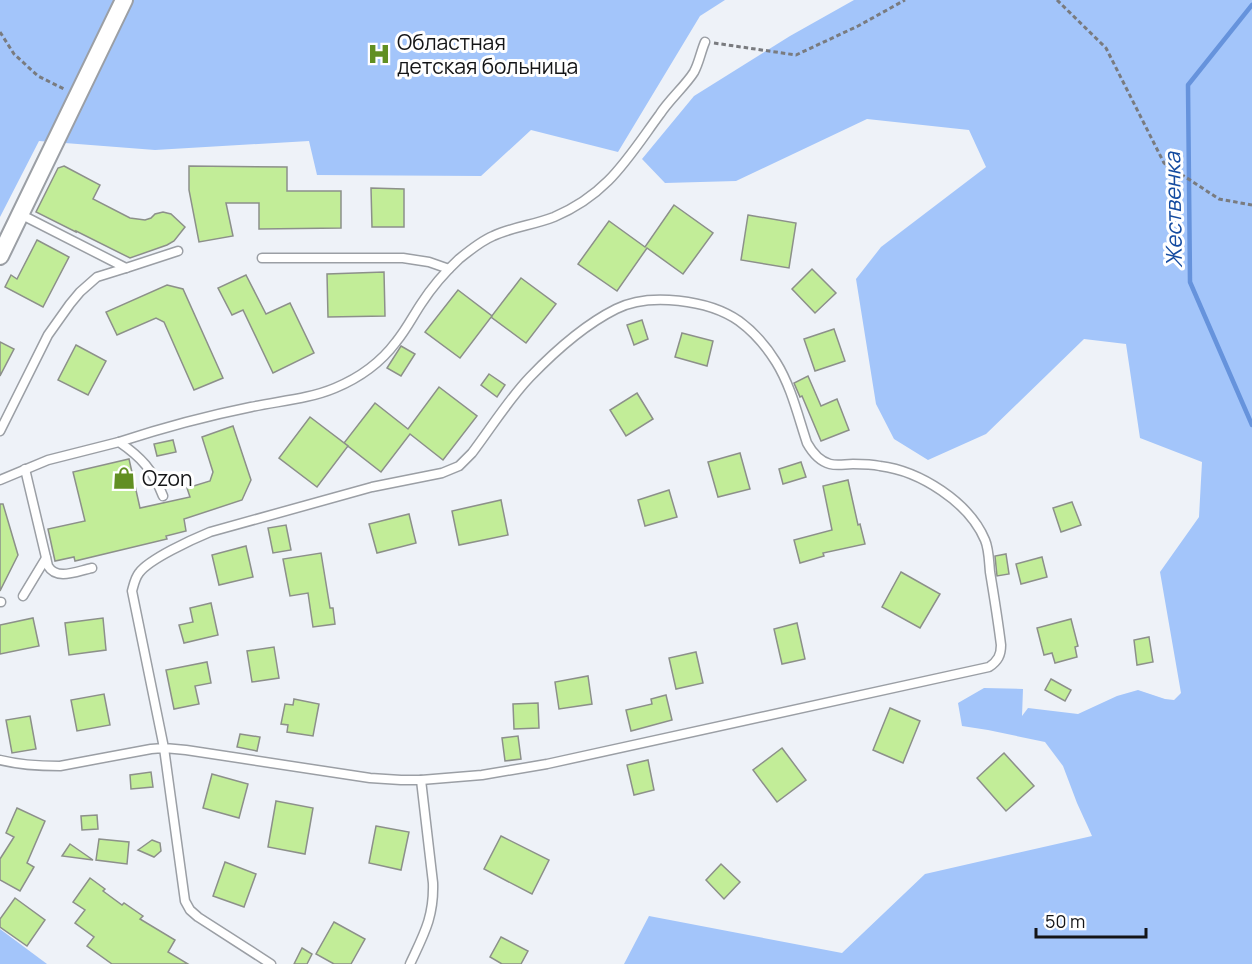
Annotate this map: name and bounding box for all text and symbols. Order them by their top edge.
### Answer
place label: Областная детская больница [397,28,578,80]
hospital icon: Областная детская больница [366,41,392,67]
water label: Жественка [1157,150,1189,268]
place label: Ozon [142,464,192,492]
shop icon: Ozon [111,465,137,491]
scale bar [1036,901,1146,939]
text: 50 m [1045,909,1085,933]

